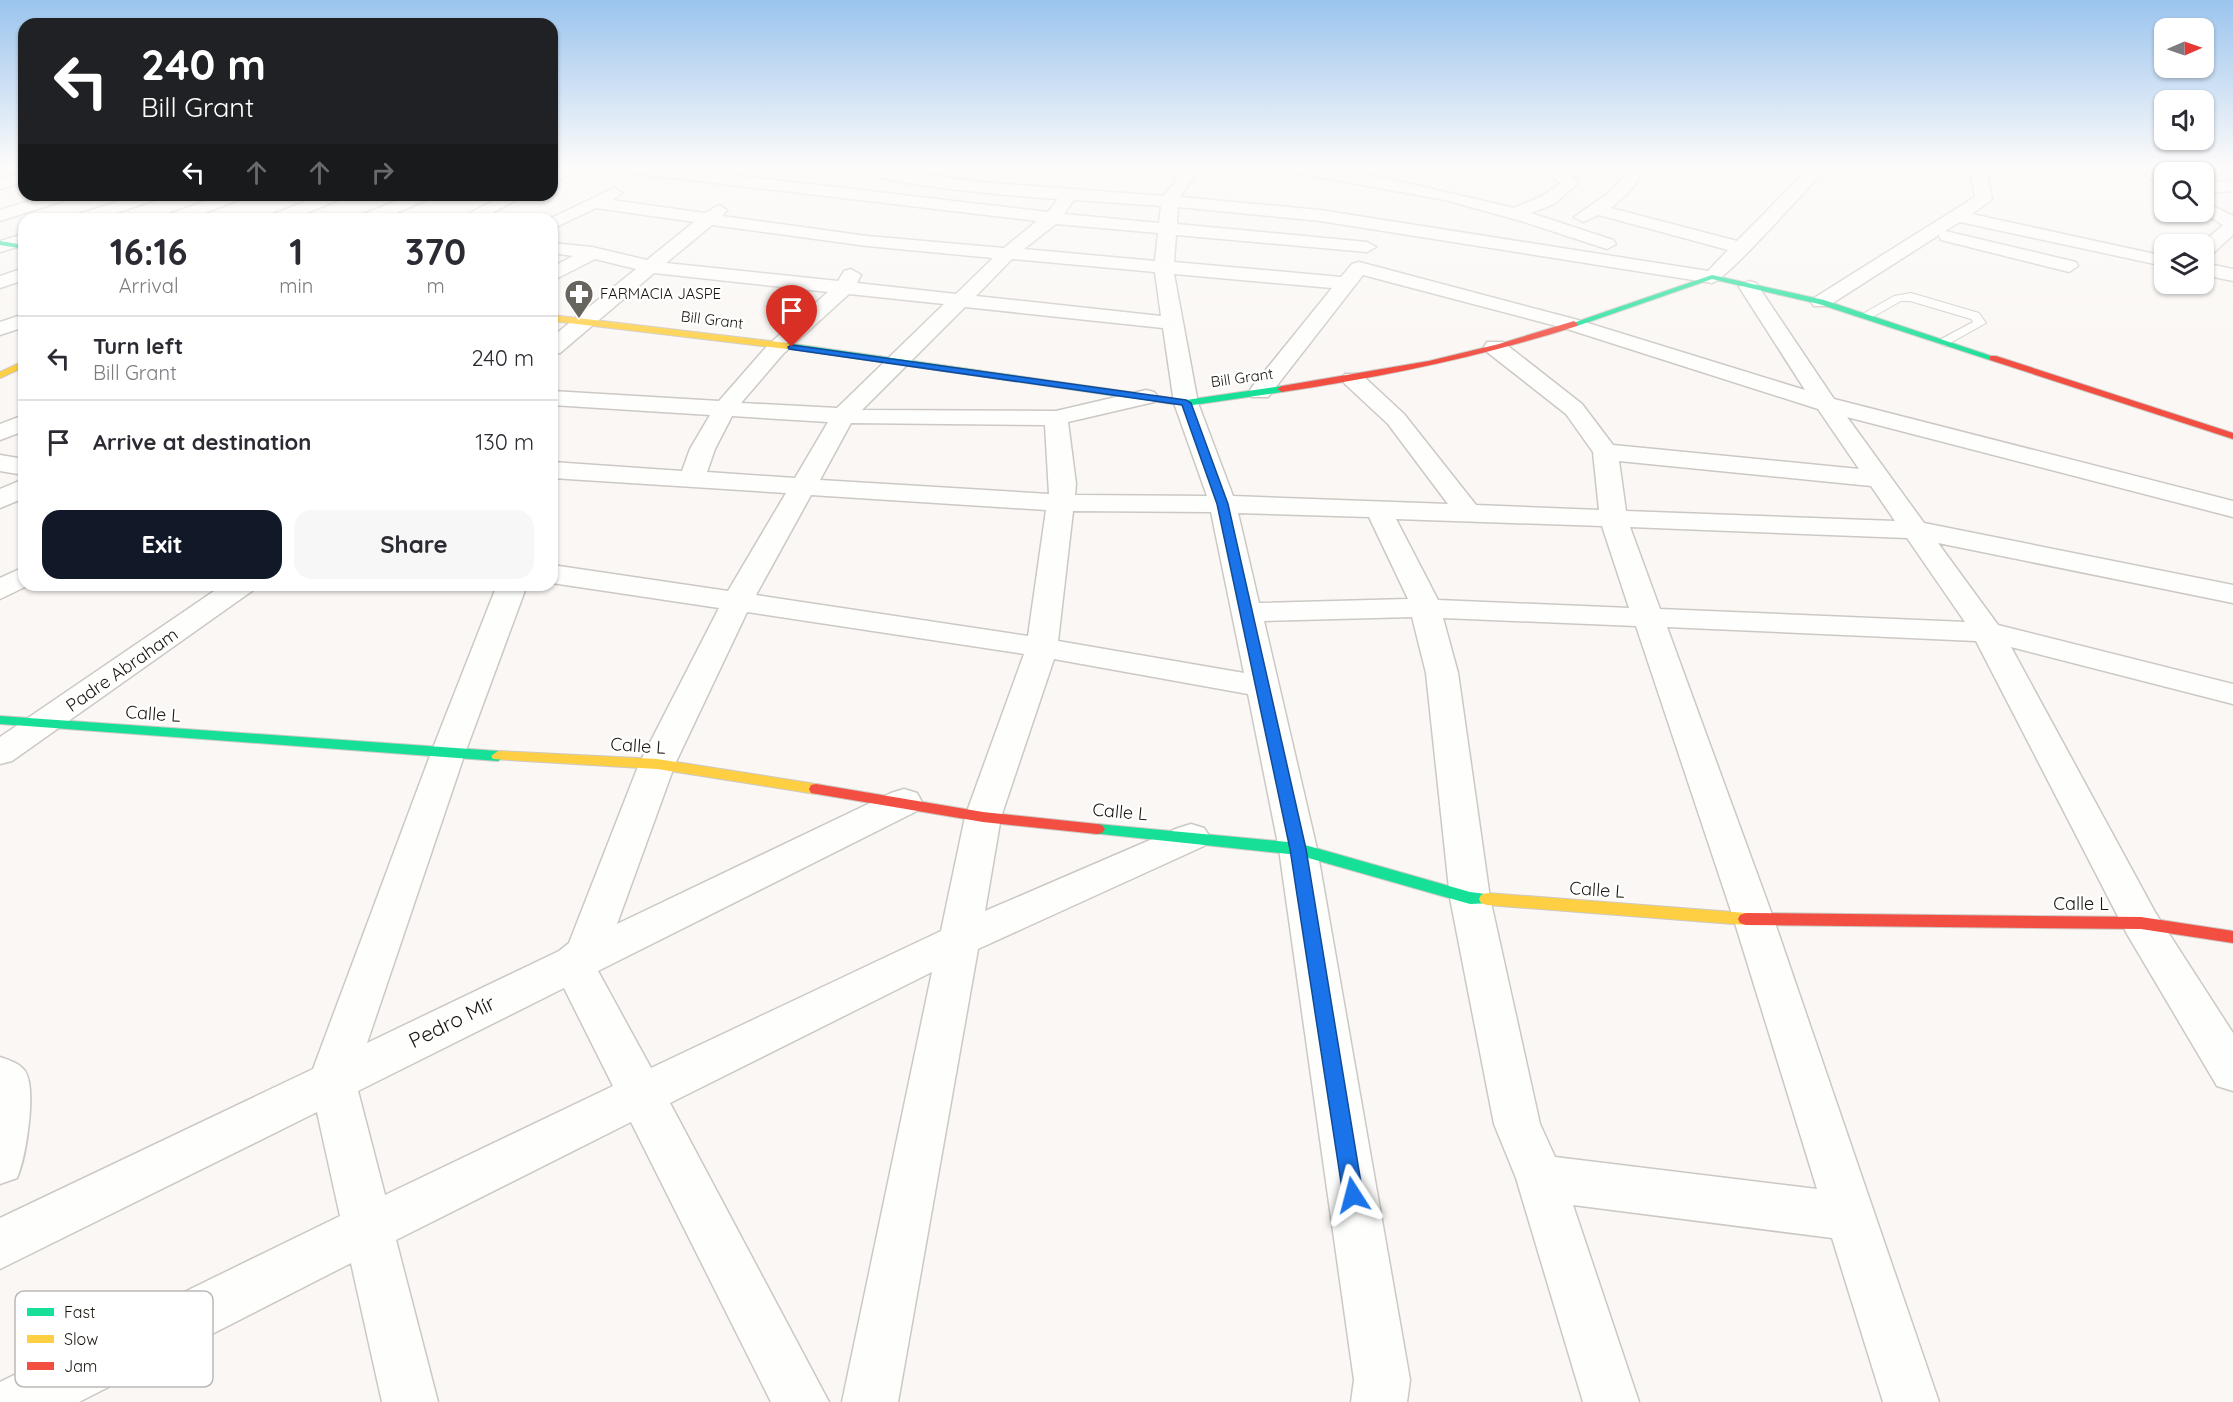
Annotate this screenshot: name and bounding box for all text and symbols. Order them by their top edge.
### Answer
north arrow [2154,18,2214,78]
map controls [2154,18,2214,294]
text: 240 m [141,38,266,91]
icon: left [42,42,120,120]
text: Bill Grant [141,90,254,124]
button: sound [2154,90,2214,150]
icon: left [177,156,210,189]
icon: ahead [240,156,273,189]
icon: ahead [303,156,336,189]
icon: right [366,156,399,189]
button: search [2154,162,2214,222]
text: 16:16 [110,229,187,274]
text: 1 [289,229,303,274]
text: 370 [405,229,466,274]
button: layers [2154,234,2214,294]
text: Arrival [119,273,179,298]
text: min [279,273,313,298]
text: m [426,273,445,298]
pharmacy icon: FARMACIA JASPE [563,278,595,320]
place label: FARMACIA JASPE [600,284,721,303]
pin [766,285,817,347]
icon: arrive [775,294,808,327]
street label: Bill Grant [680,306,744,333]
text: Turn left [93,332,183,360]
icon: left [42,342,75,375]
text: 240 m [471,344,534,372]
text: Bill Grant [93,360,177,385]
street label: Bill Grant [1209,364,1274,391]
icon: arrive [42,426,75,459]
text: Arrive at destination [93,428,311,456]
text: 130 m [475,428,534,456]
button: Exit [42,510,282,579]
button: Share [294,510,534,579]
street label: Padre Abraham [61,622,182,717]
street label: Calle L [125,700,182,727]
street label: Calle L [610,732,667,759]
street label: Calle L [1091,798,1149,825]
street label: Calle L [1569,876,1626,903]
street label: Calle L [2053,892,2109,915]
street label: Pedro Mír [404,989,499,1053]
position arrow [1321,1163,1385,1227]
legend [15,1291,213,1387]
text: Fast [64,1302,95,1322]
text: Slow [64,1329,98,1349]
text: Jam [64,1356,97,1376]

